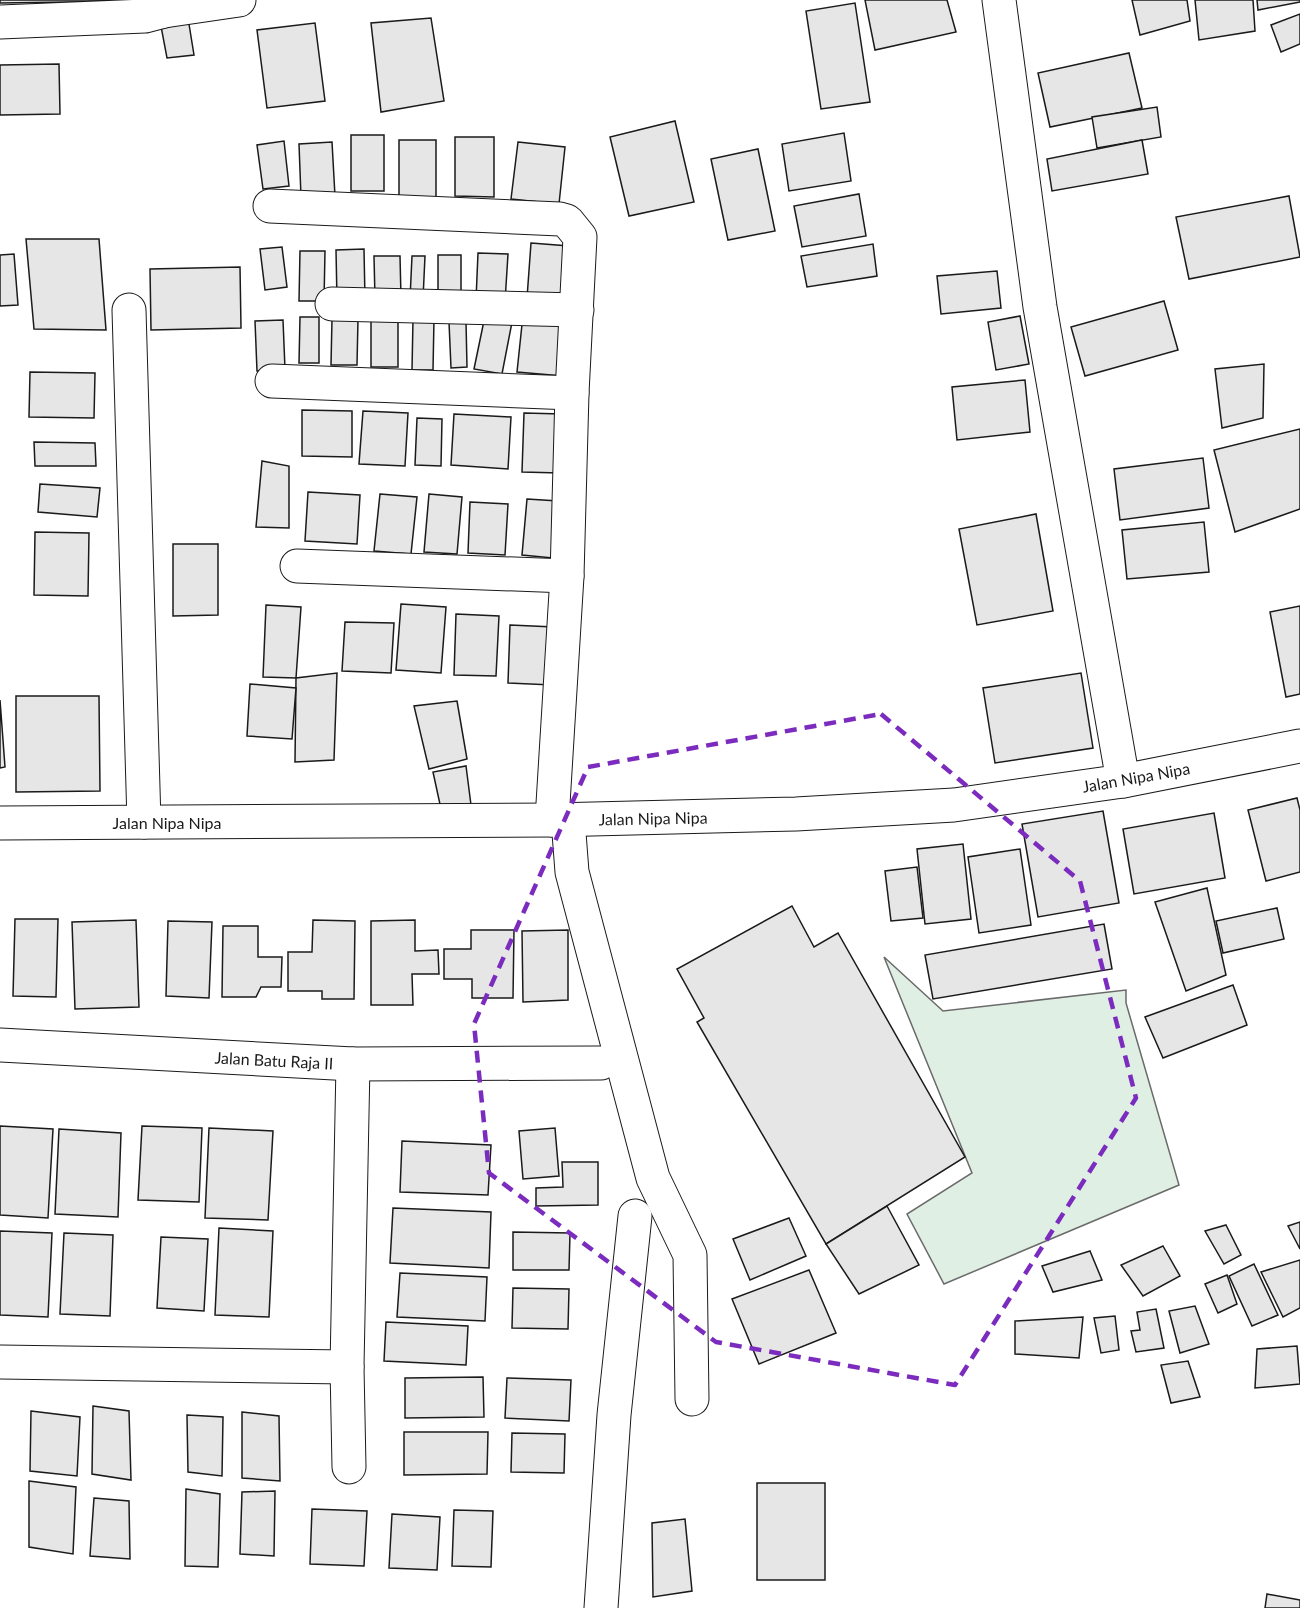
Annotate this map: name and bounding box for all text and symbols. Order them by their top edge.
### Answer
street label: Jalan Nipa Nipa [1081,758,1191,796]
street label: Jalan Nipa Nipa [598,808,708,828]
street label: Jalan Nipa Nipa [113,813,221,832]
street label: Jalan Batu Raja II [214,1047,334,1073]

